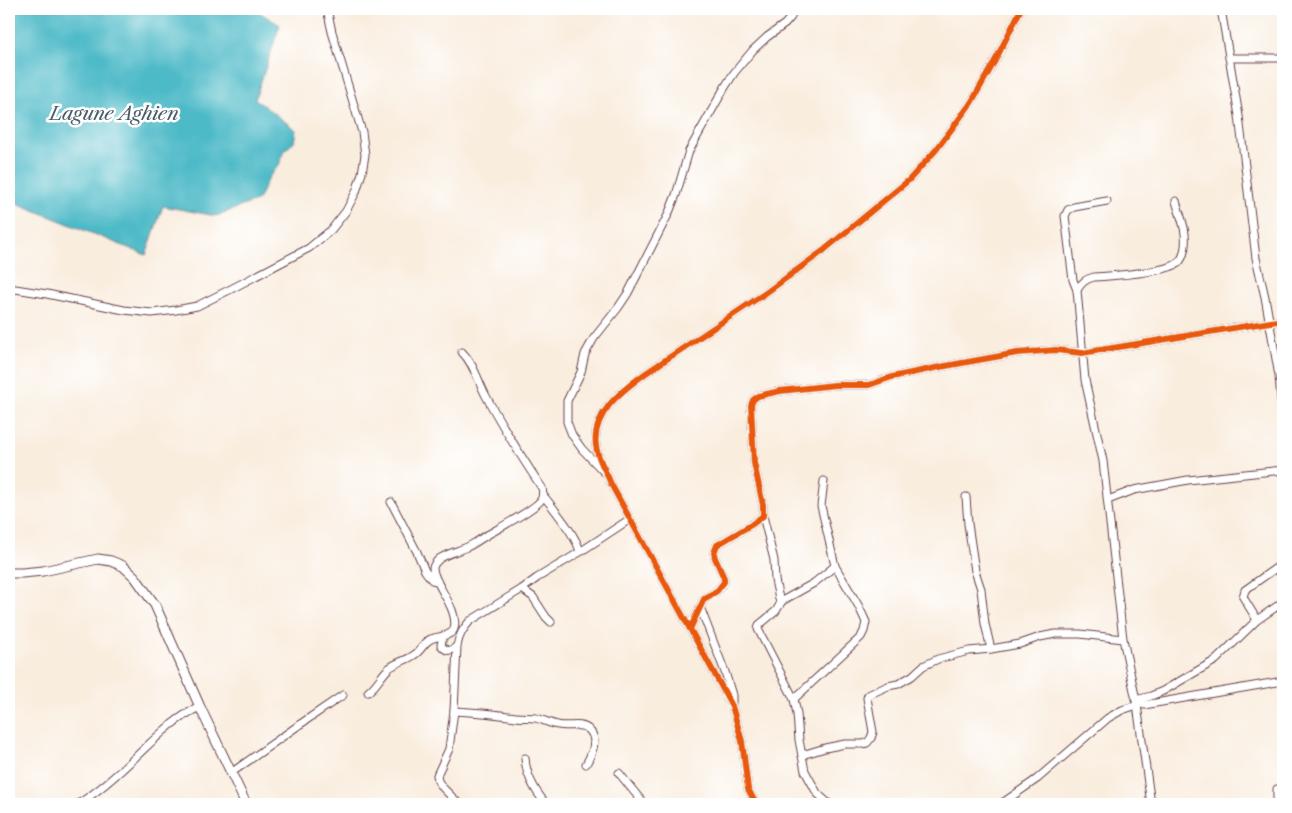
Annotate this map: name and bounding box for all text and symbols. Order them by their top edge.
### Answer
water label: Lagune Aghien [47,102,179,125]

